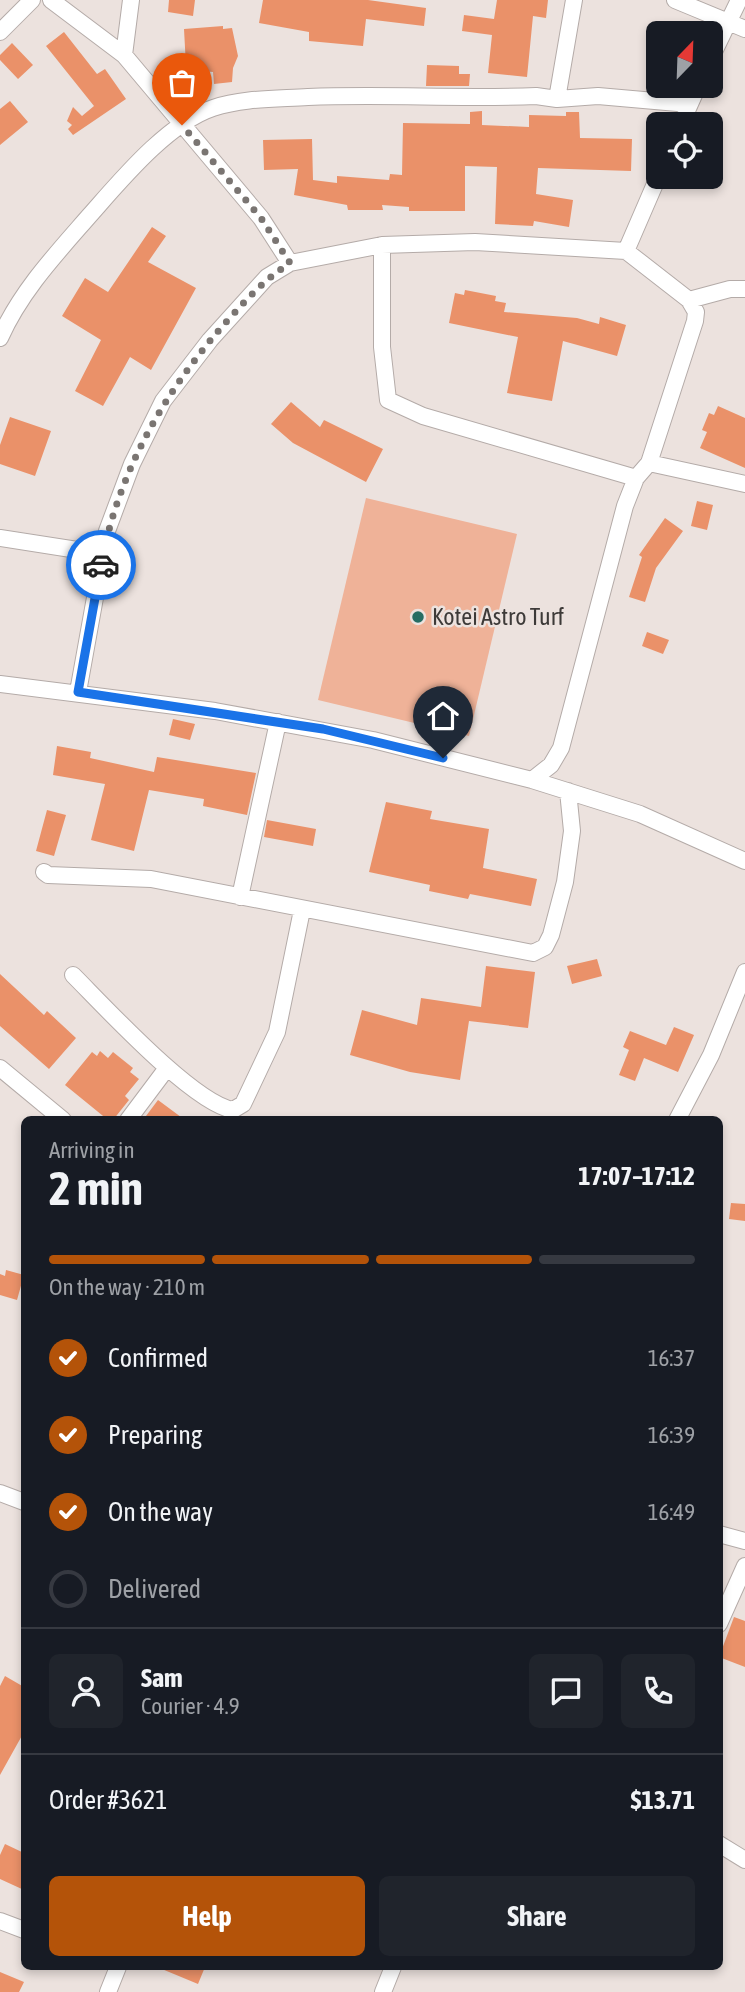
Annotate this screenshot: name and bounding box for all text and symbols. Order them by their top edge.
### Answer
north arrow [646,21,723,98]
map controls [646,21,723,189]
pin [152,53,212,125]
icon: bag [163,64,201,102]
button: locate [646,112,723,189]
courier [66,530,136,600]
icon: car [82,546,120,584]
place label: Kotei Astro Turf [432,603,564,630]
marker: Kotei Astro Turf [410,609,426,625]
pin [413,686,473,758]
icon: home [424,697,462,735]
text: Arriving in [49,1137,135,1163]
text: 17:07–17:12 [578,1161,695,1191]
text: 2 min [49,1162,143,1215]
text: On the way · 210 m [49,1274,205,1300]
icon: check [49,1339,87,1377]
text: Confirmed [108,1343,208,1373]
text: 16:37 [648,1345,695,1371]
icon: check [49,1416,87,1454]
text: Preparing [108,1420,202,1450]
text: 16:39 [648,1422,695,1448]
icon: check [49,1493,87,1531]
text: On the way [108,1497,213,1527]
text: 16:49 [648,1499,695,1525]
text: Delivered [108,1574,201,1604]
button: person [49,1654,123,1728]
button: chat [529,1654,603,1728]
button: phone [621,1654,695,1728]
text: Sam [141,1663,183,1693]
text: Courier · 4.9 [141,1693,240,1719]
text: Order #3621 [49,1785,168,1815]
text: $13.71 [631,1785,695,1815]
button: Help [49,1876,365,1956]
button: Share [379,1876,695,1956]

